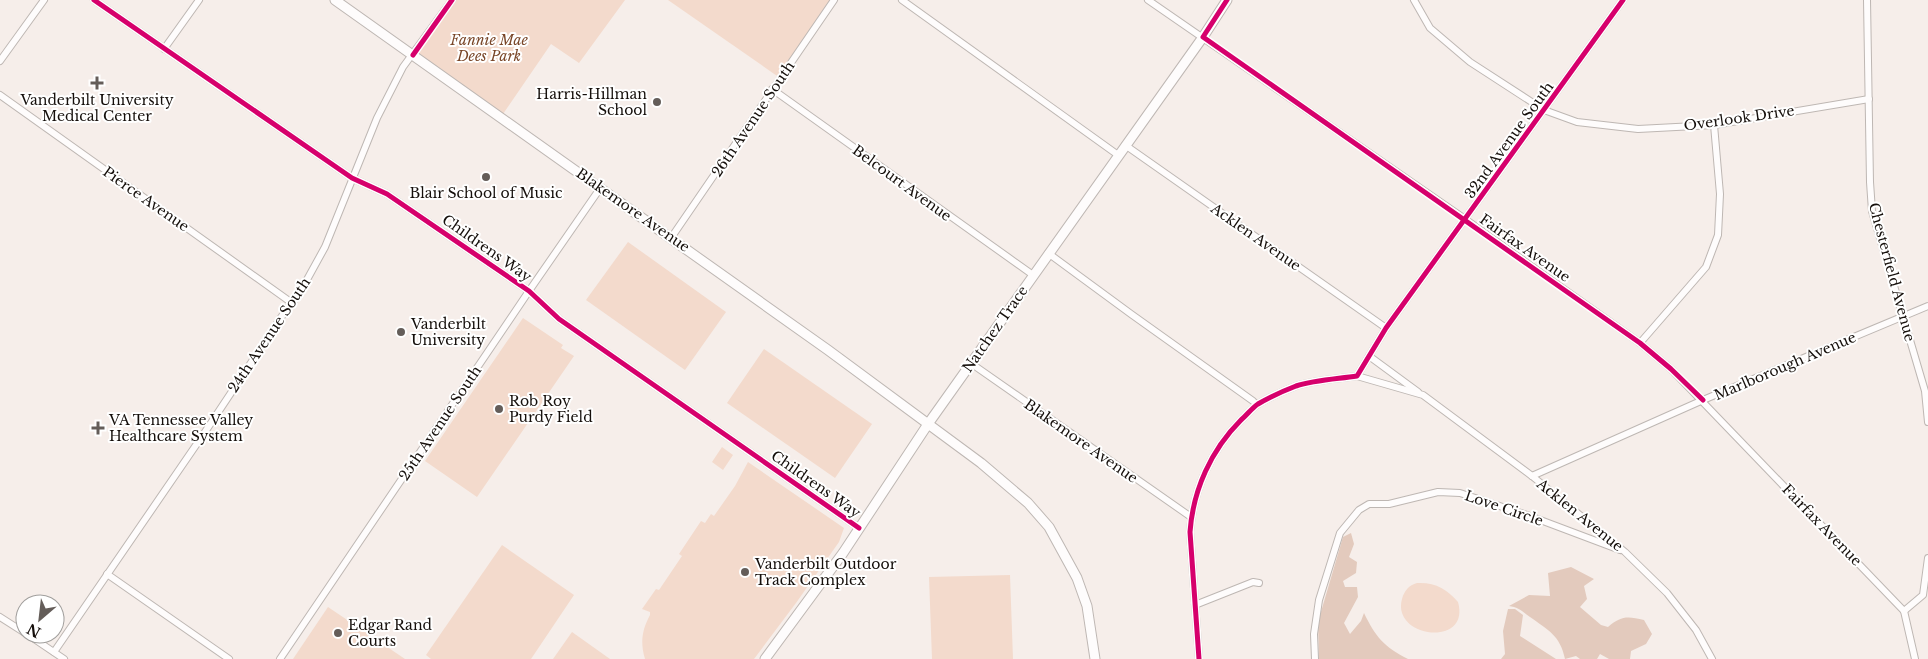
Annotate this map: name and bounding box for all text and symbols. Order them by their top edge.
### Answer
park label: Fannie Mae Dees Park [449,31,528,65]
street label: 26th Avenue South [708,57,799,180]
marker: Vanderbilt University Medical Center [90,76,104,90]
street label: 32nd Avenue South [1461,78,1558,202]
place label: Harris-Hillman School [536,85,647,119]
place label: Vanderbilt University Medical Center [19,91,174,125]
marker: Harris-Hillman School [651,96,663,108]
street label: Overlook Drive [1683,101,1795,135]
street label: Belcourt Avenue [849,141,955,225]
street label: Pierce Avenue [99,163,193,235]
street label: Blakemore Avenue [573,164,693,256]
marker: Blair School of Music [480,171,492,183]
place label: Blair School of Music [409,184,563,202]
street label: Acklen Avenue [1207,199,1304,275]
street label: Chesterfield Avenue [1865,201,1919,343]
street label: Childrens Way [439,210,535,286]
street label: Fairfax Avenue [1476,210,1574,286]
street label: 24th Avenue South [224,274,314,396]
street label: Natchez Trace [958,282,1032,376]
place label: Vanderbilt University [410,315,487,349]
marker: Vanderbilt University [395,326,407,338]
street label: Marlborough Avenue [1711,328,1859,404]
street label: 25th Avenue South [395,362,485,484]
place label: Rob Roy Purdy Field [509,392,593,426]
street label: Blakemore Avenue [1021,395,1141,487]
marker: Rob Roy Purdy Field [493,403,505,415]
place label: VA Tennessee Valley Healthcare System [108,411,253,445]
marker: VA Tennessee Valley Healthcare System [91,421,105,435]
street label: Childrens Way [768,446,864,522]
street label: Acklen Avenue [1532,474,1627,555]
street label: Fairfax Avenue [1778,480,1866,570]
street label: Love Circle [1462,486,1546,530]
place label: Vanderbilt Outdoor Track Complex [754,555,897,589]
marker: Vanderbilt Outdoor Track Complex [739,566,751,578]
north arrow [15,594,65,644]
place label: Edgar Rand Courts [348,616,433,650]
text: N [24,619,44,642]
marker: Edgar Rand Courts [332,627,344,639]

